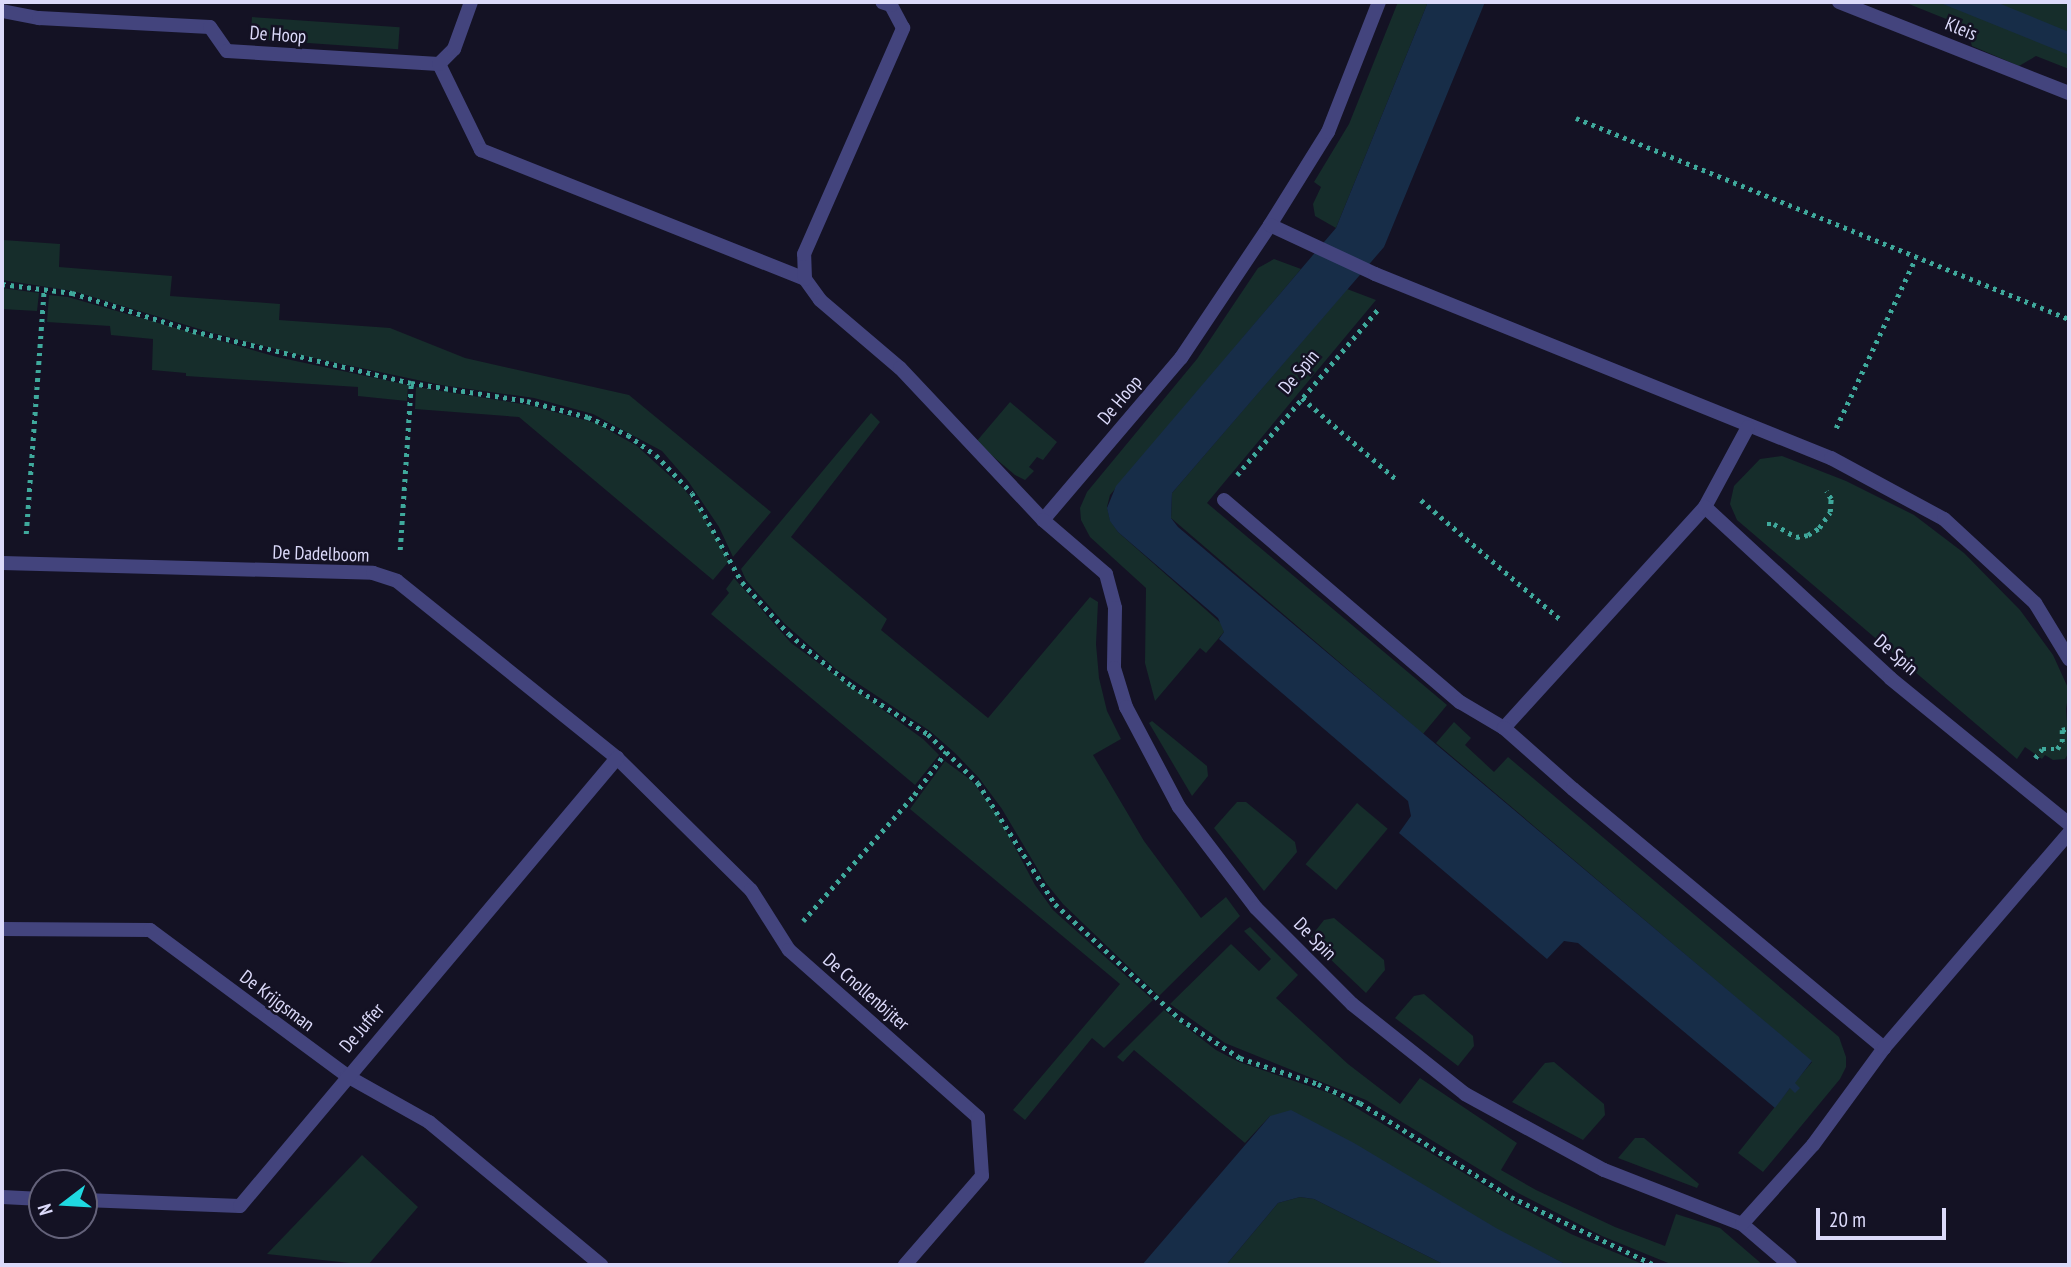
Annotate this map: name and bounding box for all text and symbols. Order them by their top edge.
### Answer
street label: Kleis [1942,12,1980,46]
street label: De Hoop [249,22,307,48]
street label: De Spin [1274,345,1324,399]
street label: De Hoop [1093,371,1147,429]
street label: De Dadelboom [272,541,370,567]
street label: De Spin [1869,630,1923,680]
street label: De Spin [1289,913,1341,965]
street label: De Cnollenbijter [818,948,914,1036]
street label: De Krijgsman [235,966,319,1036]
street label: De Juffer [335,999,389,1057]
north arrow [28,1169,98,1239]
scale bar [1819,1194,1948,1238]
text: N [32,1201,58,1218]
text: 20 m [1829,1206,1866,1233]

